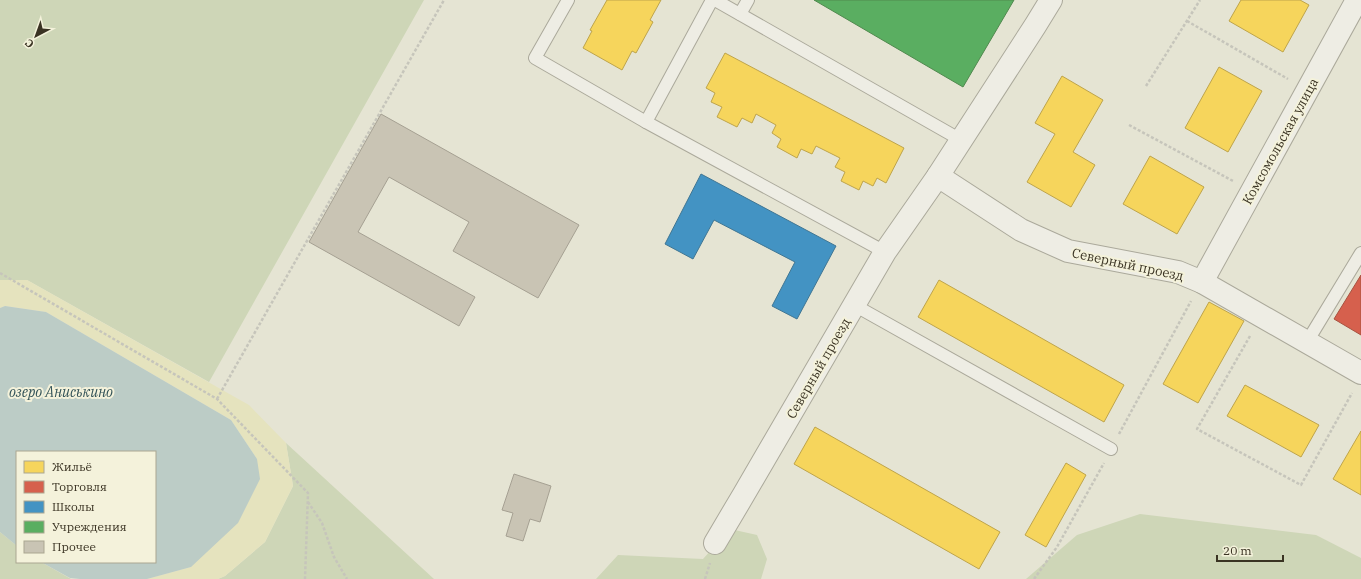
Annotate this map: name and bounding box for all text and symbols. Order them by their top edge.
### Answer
north arrow [16,16,56,56]
text: С [22,36,37,51]
street label: Комсомольская улица [1239,75,1322,207]
street label: Северный проезд [1071,244,1185,285]
street label: Северный проезд [783,315,854,422]
water label: озеро Аниськино [9,383,113,401]
legend [16,451,156,563]
text: Жильё [52,459,92,474]
text: Торговля [52,479,107,494]
text: Школы [52,499,95,514]
text: Учреждения [52,519,127,534]
scale bar [1217,537,1283,563]
text: Прочее [52,539,96,554]
text: 20 m [1223,543,1252,558]

